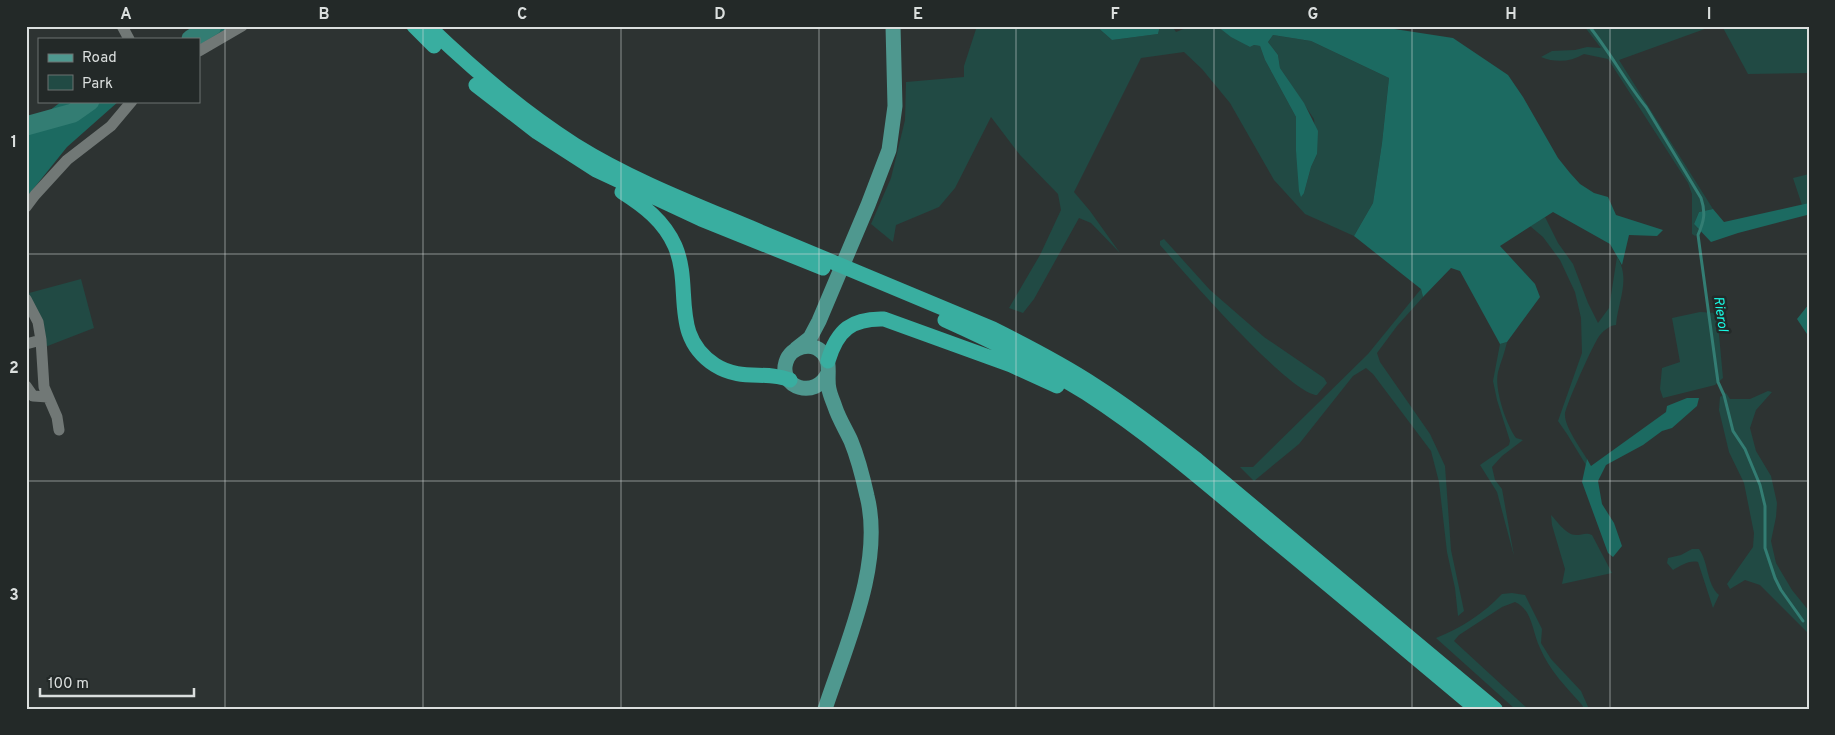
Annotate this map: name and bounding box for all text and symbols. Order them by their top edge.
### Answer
text: A [120,5,132,25]
text: B [318,5,330,25]
text: C [517,5,527,25]
text: D [714,5,726,25]
text: E [913,5,923,25]
text: F [1110,5,1120,25]
text: G [1308,5,1318,25]
text: H [1505,5,1517,25]
text: I [1707,5,1711,25]
legend [38,38,200,102]
text: Road [82,49,117,68]
text: Park [82,75,113,94]
text: 1 [11,133,17,153]
water label: Rierol [1709,295,1731,334]
text: 2 [9,359,19,379]
text: 3 [9,586,19,606]
scale bar [40,665,194,697]
text: 100 m [48,675,89,694]

